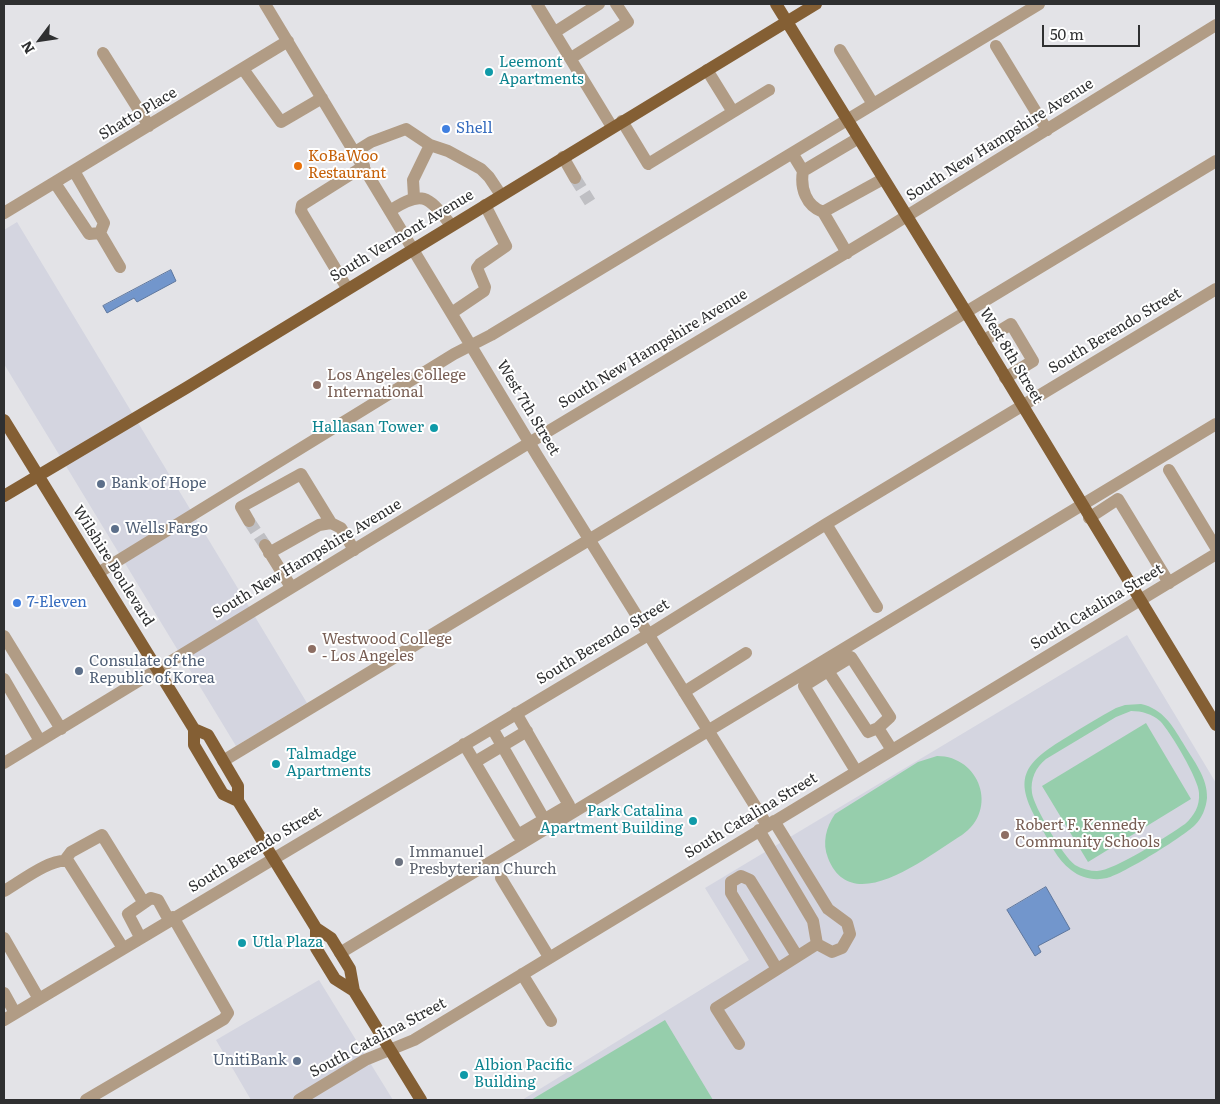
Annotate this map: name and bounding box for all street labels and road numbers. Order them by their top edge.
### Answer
street label: South New Hampshire Avenue [903,75,1097,205]
street label: Shatto Place [96,84,180,144]
street label: South Vermont Avenue [327,186,477,286]
street label: South Berendo Street [1045,284,1185,378]
street label: South New Hampshire Avenue [555,285,751,413]
street label: West 8th Street [975,305,1047,407]
street label: West 7th Street [493,357,563,459]
street label: South New Hampshire Avenue [209,495,405,623]
street label: Wilshire Boulevard [69,502,157,630]
street label: South Catalina Street [1027,560,1167,654]
street label: South Berendo Street [533,595,673,689]
street label: South Catalina Street [681,769,821,863]
street label: South Berendo Street [185,803,325,897]
street label: South Catalina Street [307,994,449,1082]

